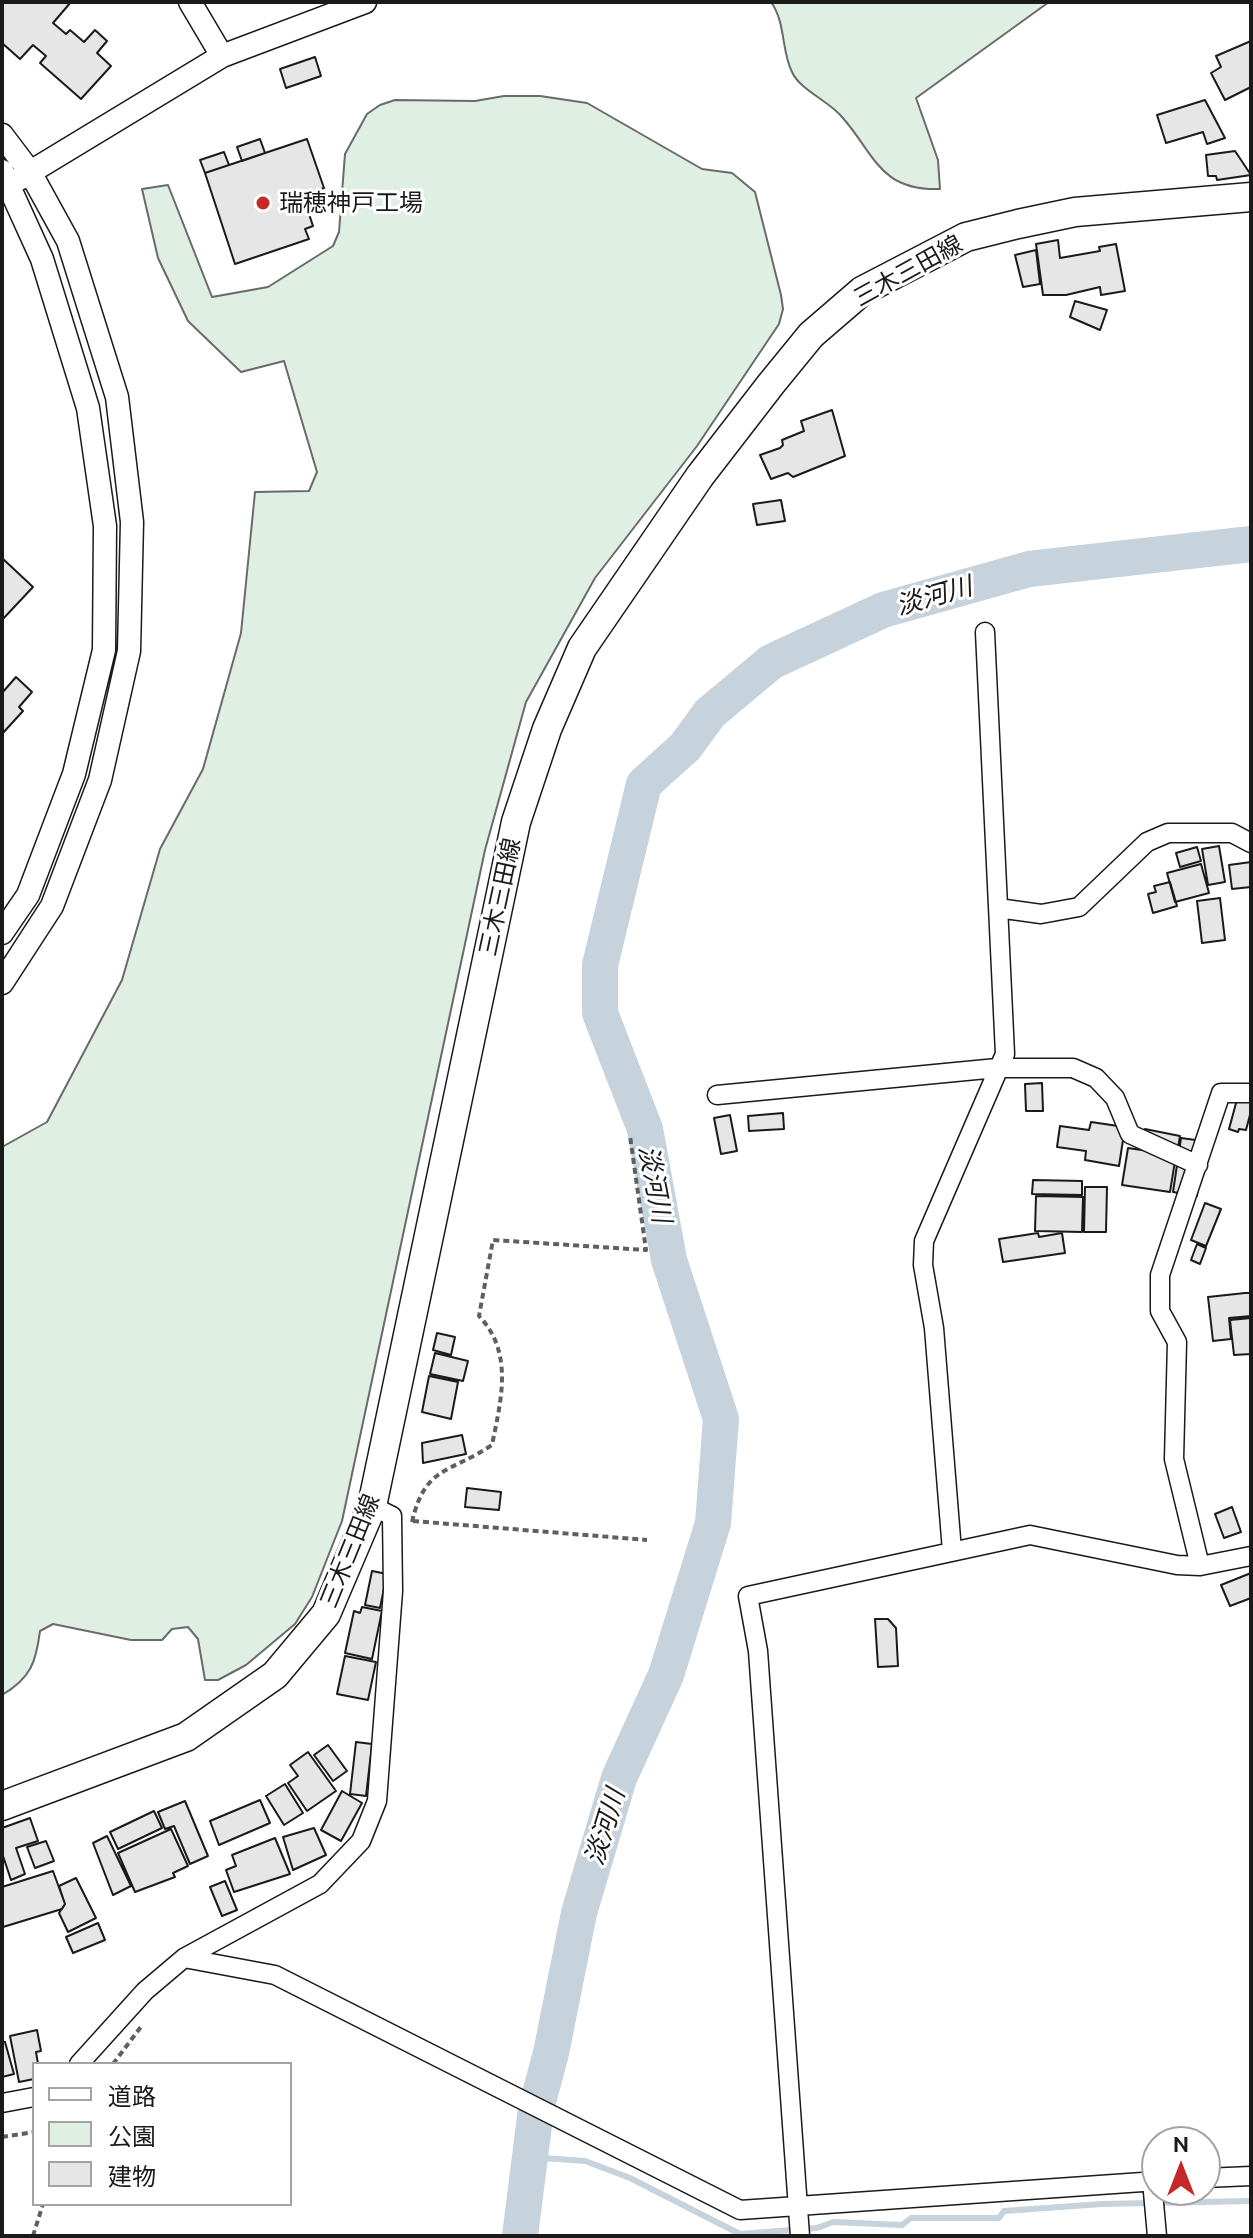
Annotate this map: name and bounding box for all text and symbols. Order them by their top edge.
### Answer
place label: 瑞穂神戸工場 [279,189,423,217]
marker: 瑞穂神戸工場 [254,194,272,212]
street label: 三木三田線 [849,229,967,313]
water label: 淡河川 [892,570,976,622]
street label: 三木三田線 [473,835,527,959]
water label: 淡河川 [632,1143,678,1225]
street label: 三木三田線 [314,1490,386,1612]
water label: 淡河川 [579,1785,631,1869]
legend [32,2062,292,2206]
text: 道路 [108,2083,156,2110]
text: 公園 [108,2123,156,2150]
north arrow [1141,2126,1221,2206]
text: N [1173,2131,1189,2156]
text: 建物 [108,2163,156,2190]

